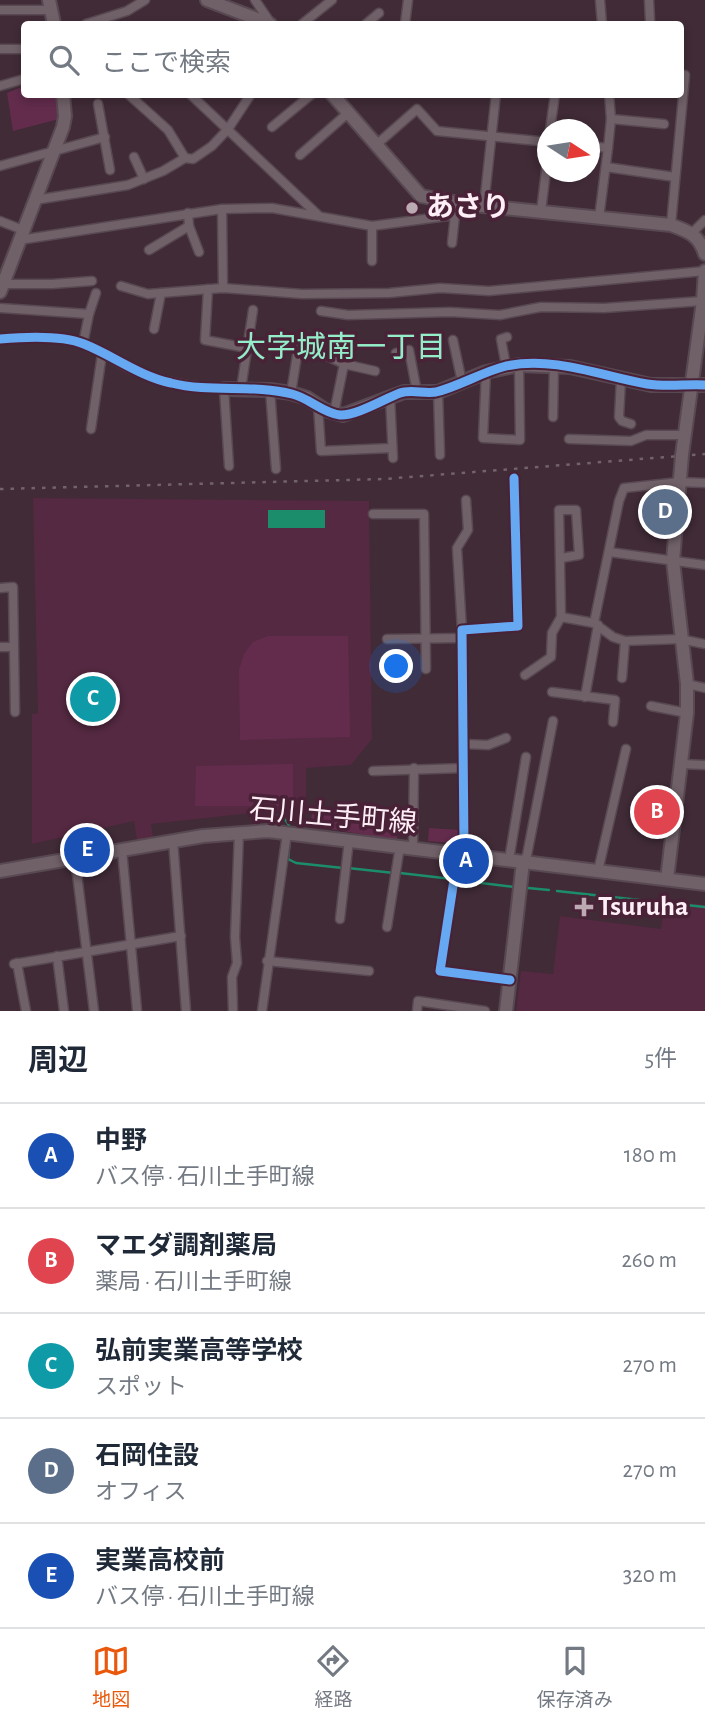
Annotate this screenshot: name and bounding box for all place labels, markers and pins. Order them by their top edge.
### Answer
place label: あさり [426,193,510,222]
marker: あさり [404,200,420,216]
pin: D [642,486,688,538]
pin: C [70,673,116,725]
pin: B [634,786,680,838]
pin: E [64,824,110,876]
pin: A [443,835,489,887]
place label: Tsuruha [598,893,688,921]
marker: Tsuruha [576,899,592,915]

